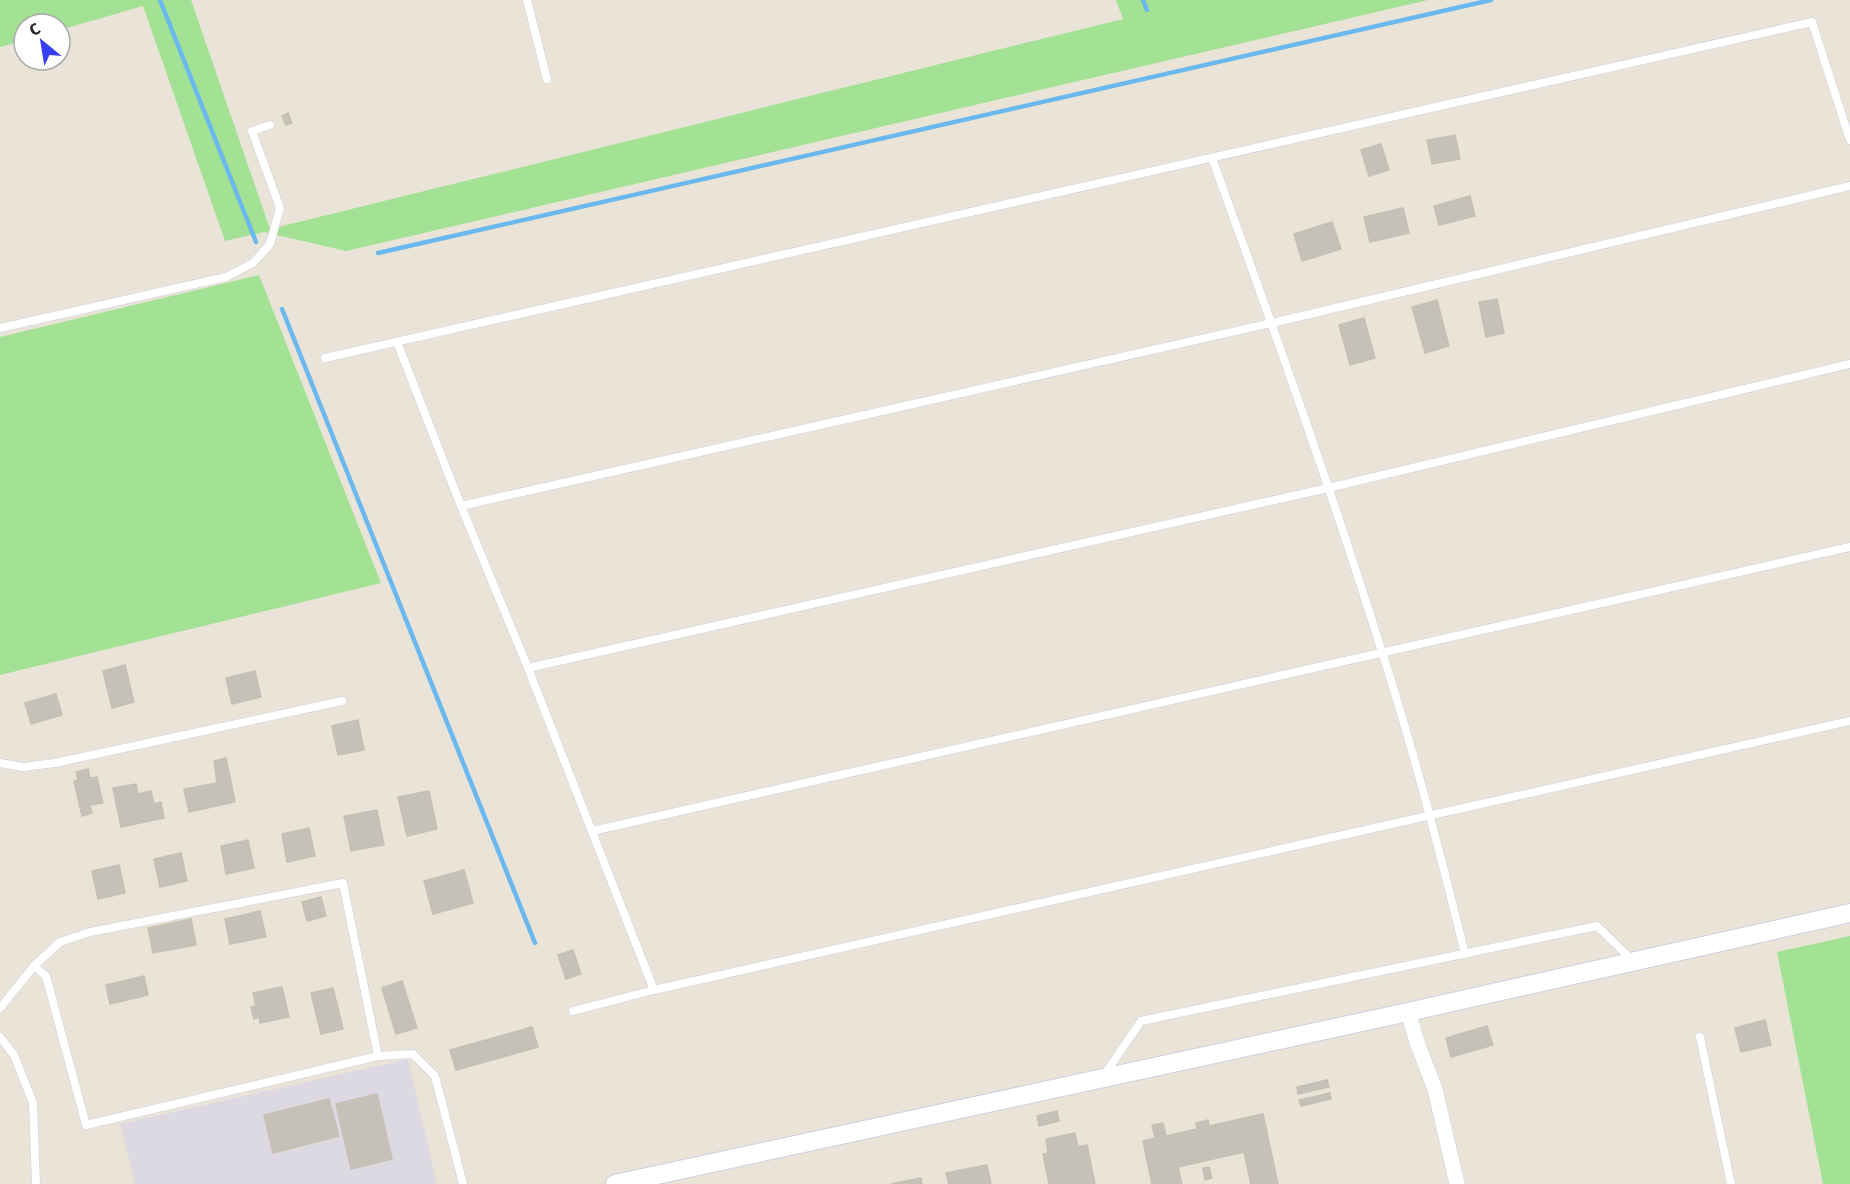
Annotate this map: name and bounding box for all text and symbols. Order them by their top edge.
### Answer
north arrow [12,12,72,72]
text: С [26,19,44,40]

